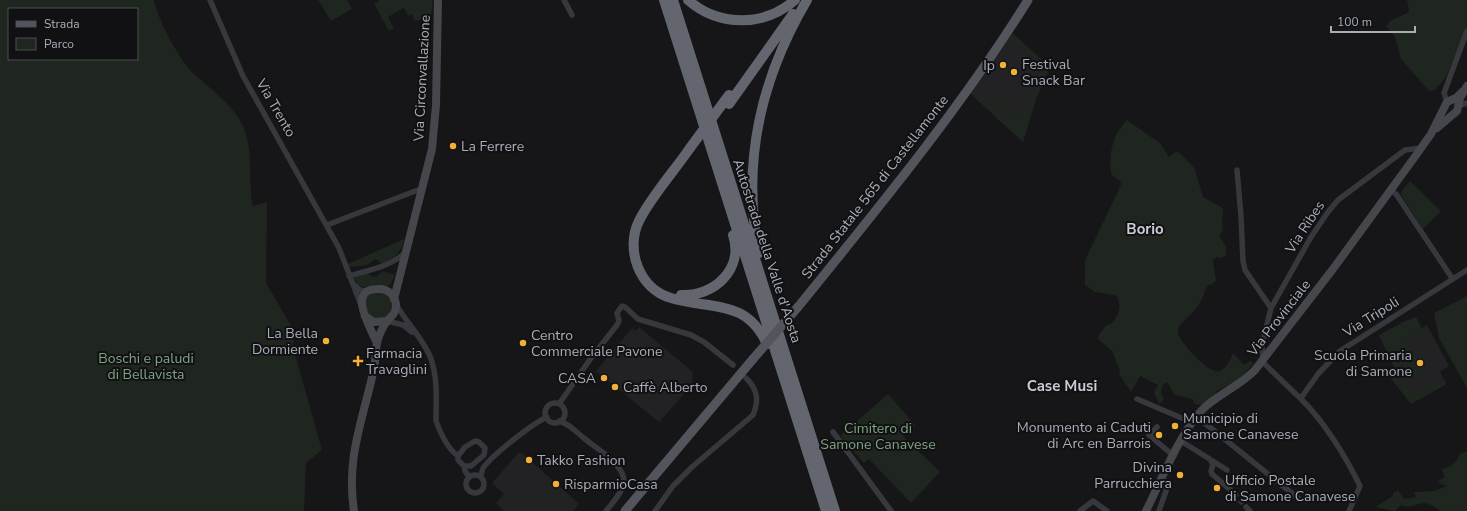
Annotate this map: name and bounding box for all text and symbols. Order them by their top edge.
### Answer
legend [8,8,138,60]
scale bar [1331,8,1415,34]
street label: Via Circonvallazione [409,14,435,143]
text: 100 m [1337,14,1372,30]
text: Strada [44,16,80,32]
text: Parco [44,36,74,52]
place label: Festival Snack Bar [1022,55,1085,90]
place label: Ip [983,56,995,75]
marker: Ip [998,60,1008,70]
marker: Festival Snack Bar [1009,67,1019,77]
street label: Via Trento [251,75,300,141]
street label: Strada Statale 565 di Castellamonte [797,91,953,283]
place label: La Ferrere [461,137,524,156]
marker: La Ferrere [448,141,458,151]
street label: Autostrada della Valle d'Aosta [728,157,806,345]
street label: Via Ribes [1280,197,1329,258]
district label: Borio [1126,219,1164,239]
street label: Via Provinciale [1242,276,1315,361]
street label: Via Tripoli [1338,292,1403,342]
place label: La Bella Dormiente [252,324,318,359]
place label: Centro Commerciale Pavone [531,326,663,361]
marker: La Bella Dormiente [321,336,331,346]
marker: Centro Commerciale Pavone [518,338,528,348]
place label: Farmacia Travaglini [366,344,427,379]
place label: Scuola Primaria di Samone [1314,346,1412,381]
park label: Boschi e paludi di Bellavista [98,349,194,384]
marker: Farmacia Travaglini [353,356,363,366]
marker: Scuola Primaria di Samone [1415,358,1425,368]
place label: CASA [558,369,596,388]
marker: CASA [599,373,609,383]
district label: Case Musi [1027,376,1097,396]
place label: Caffè Alberto [623,378,708,397]
marker: Caffè Alberto [610,382,620,392]
place label: Municipio di Samone Canavese [1183,409,1298,444]
place label: Monumento ai Caduti di Arc en Barrois [1017,418,1151,453]
park label: Cimitero di Samone Canavese [820,419,936,454]
marker: Municipio di Samone Canavese [1170,421,1180,431]
marker: Monumento ai Caduti di Arc en Barrois [1154,430,1164,440]
place label: Takko Fashion [537,451,625,470]
marker: Takko Fashion [524,455,534,465]
place label: Divina Parrucchiera [1094,458,1172,493]
marker: Divina Parrucchiera [1175,470,1185,480]
place label: Ufficio Postale di Samone Canavese [1225,471,1355,506]
place label: RisparmioCasa [564,475,658,494]
marker: RisparmioCasa [551,479,561,489]
marker: Ufficio Postale di Samone Canavese [1212,483,1222,493]

